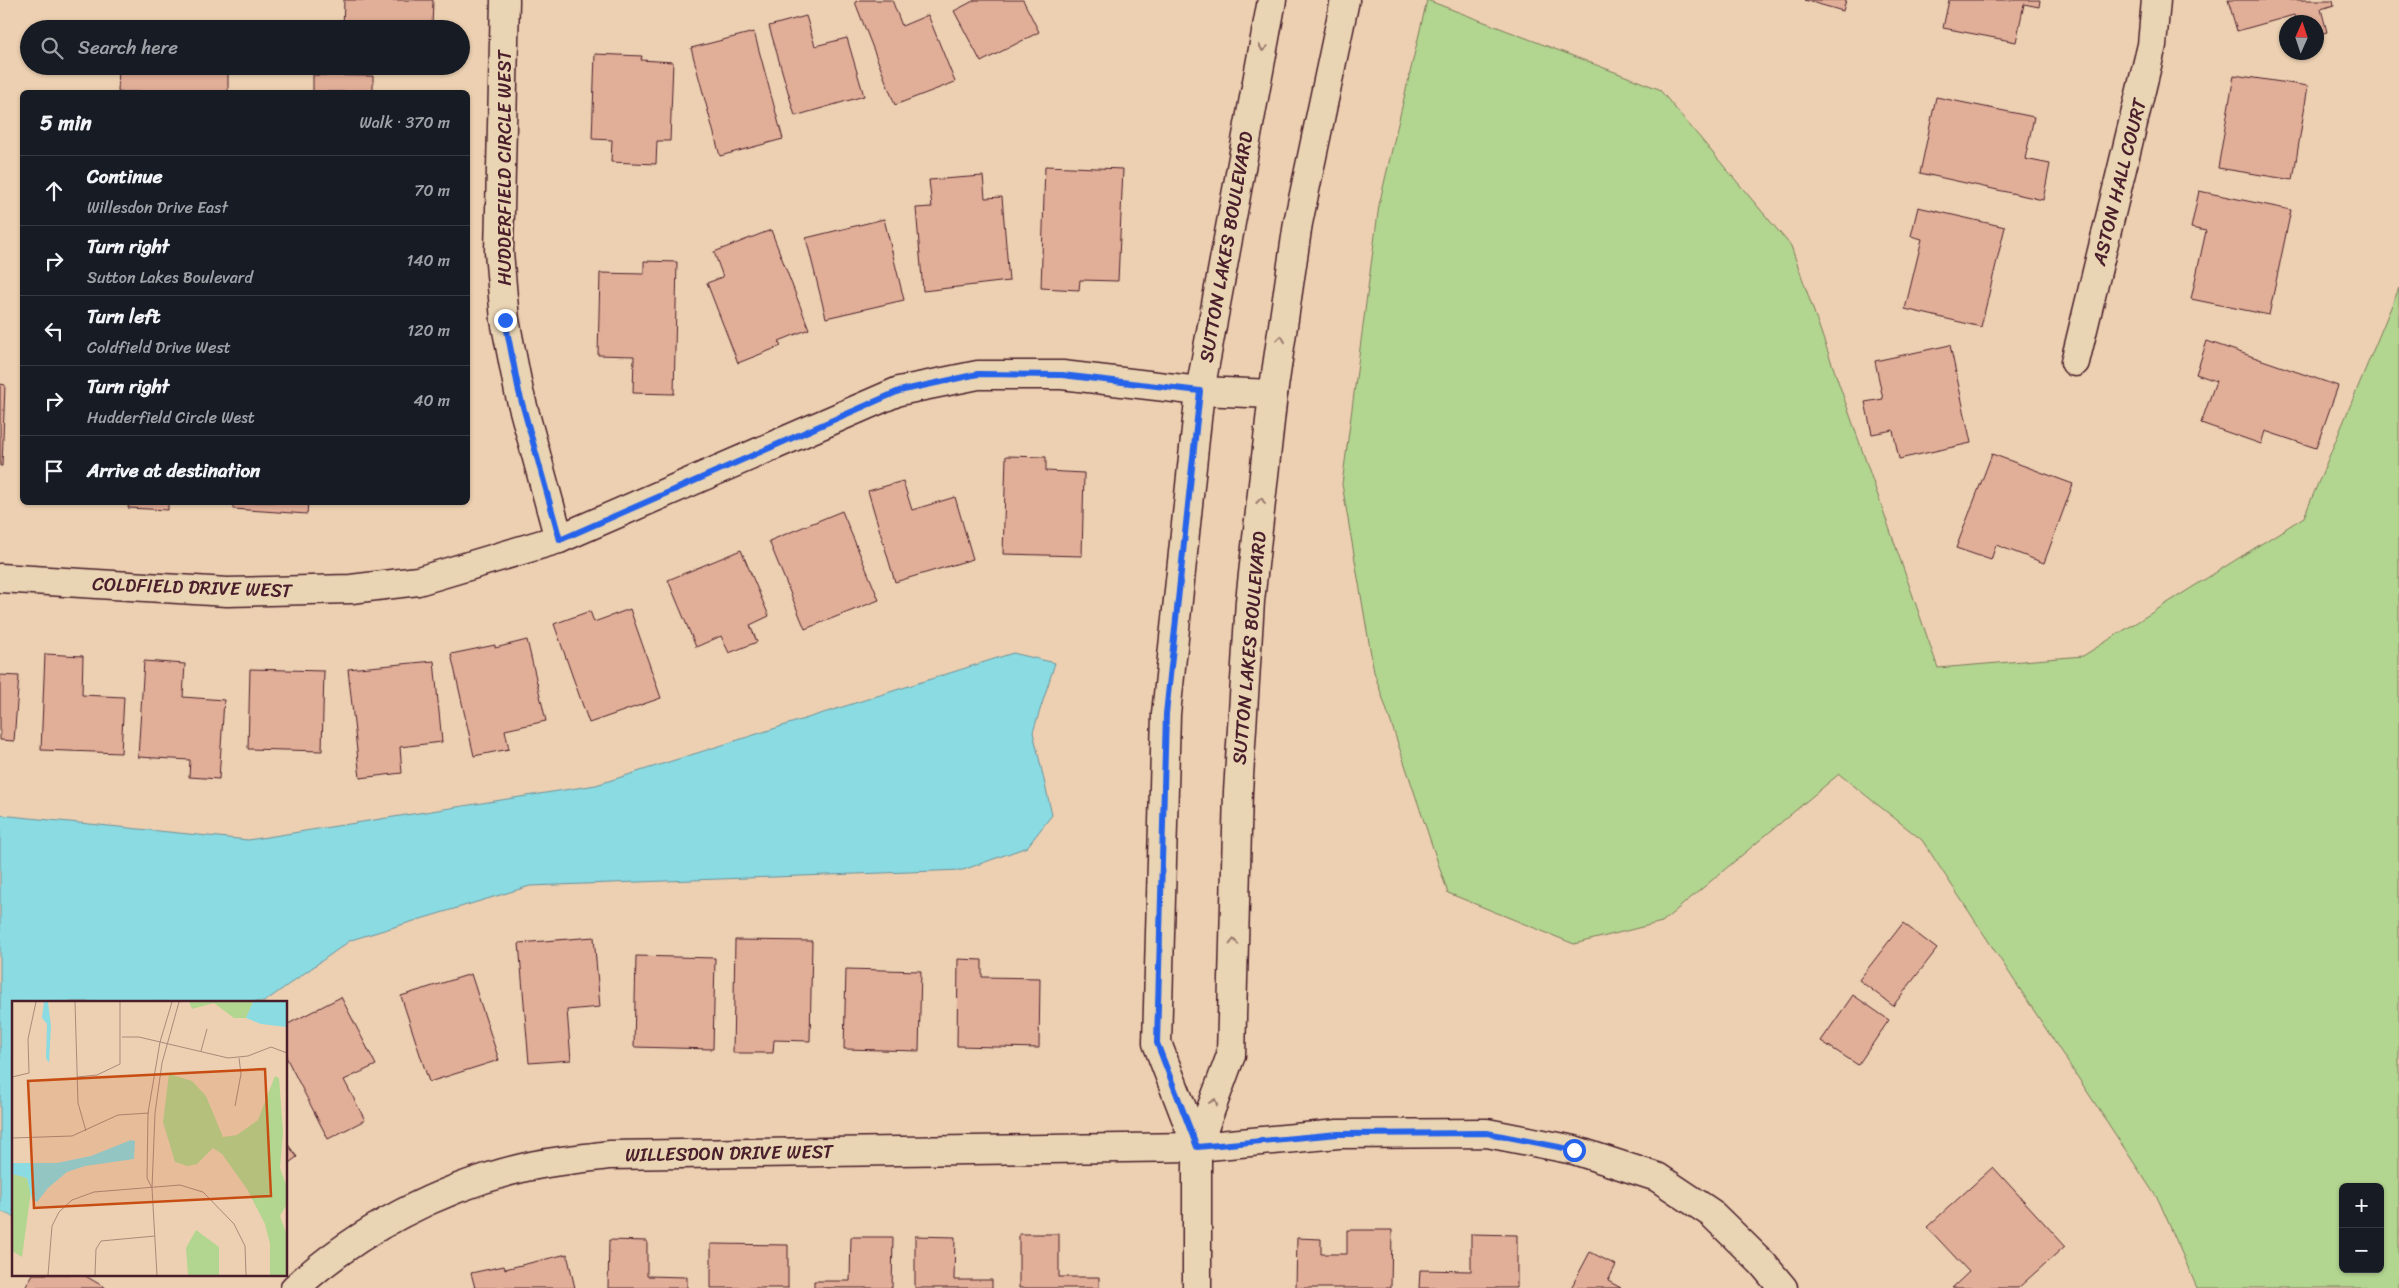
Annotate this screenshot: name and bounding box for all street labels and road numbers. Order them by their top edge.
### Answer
street label: HUDDERFIELD CIRCLE WEST [488,49,521,286]
street label: ASTON HALL COURT [2082,94,2156,270]
street label: SUTTON LAKES BOULEVARD [1189,128,1263,365]
street label: SUTTON LAKES BOULEVARD [1222,529,1276,766]
street label: COLDFIELD DRIVE WEST [92,567,294,607]
street label: WILLESDON DRIVE WEST [625,1135,835,1171]

